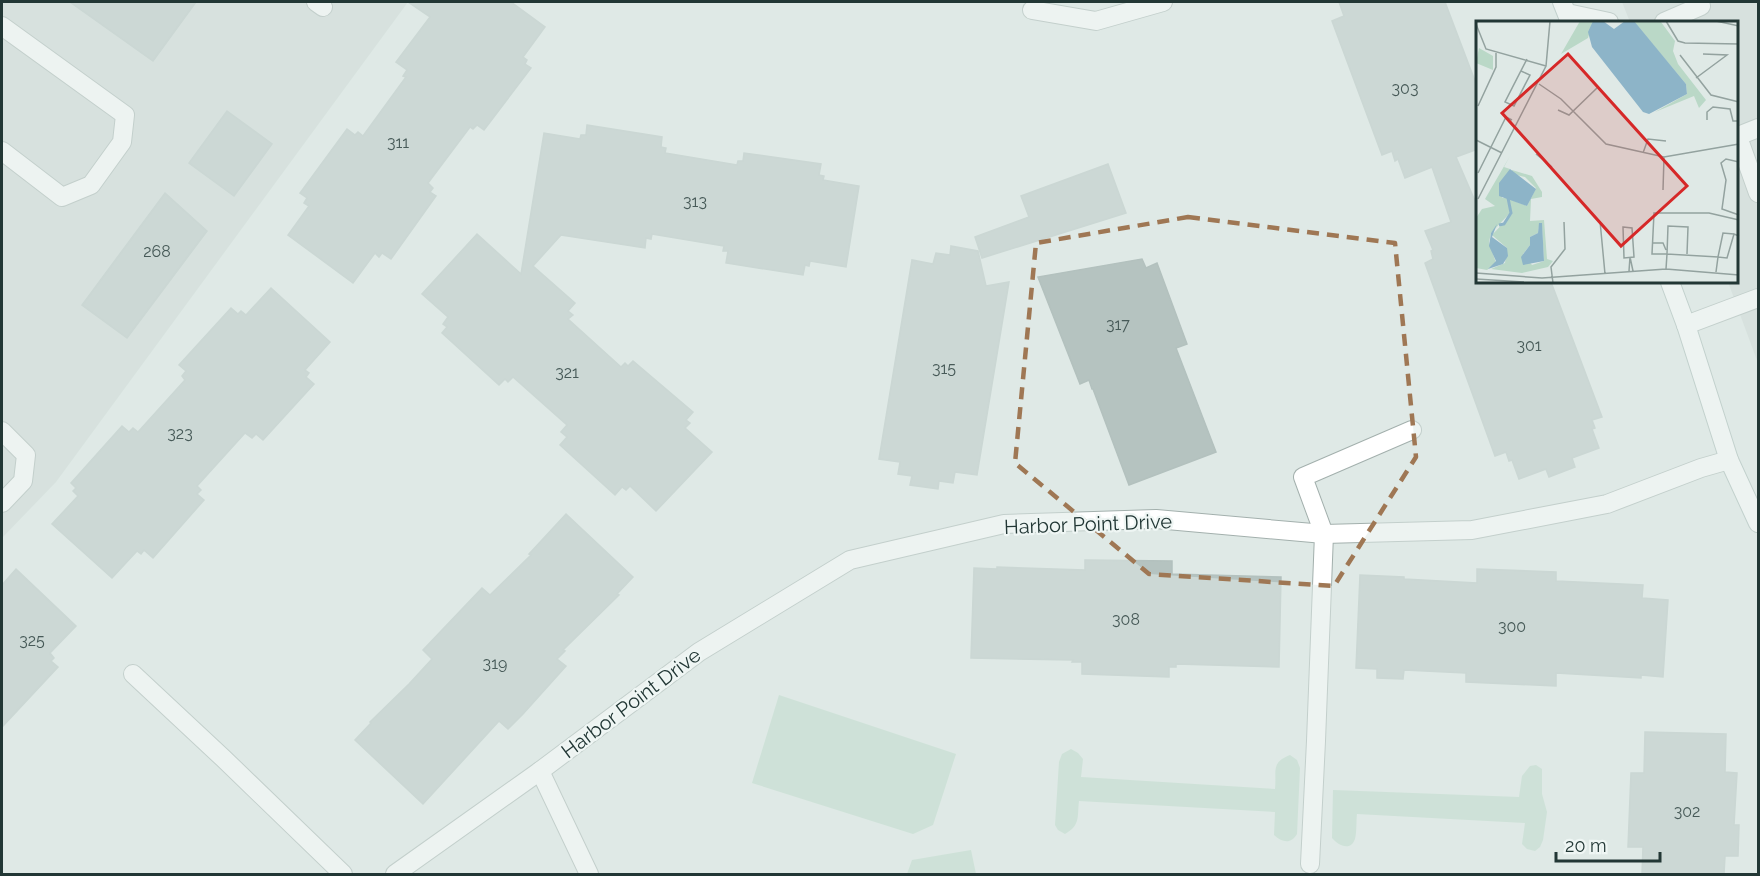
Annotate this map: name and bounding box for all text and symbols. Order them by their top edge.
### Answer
inset map [1476,21,1739,284]
house number: 303 [1392,79,1418,98]
house number: 311 [387,133,409,152]
house number: 313 [683,192,707,211]
house number: 268 [143,242,171,261]
house number: 317 [1106,315,1130,334]
house number: 301 [1516,336,1542,355]
house number: 315 [932,359,956,378]
house number: 321 [555,363,579,382]
house number: 323 [167,424,193,443]
street label: Harbor Point Drive [1004,509,1173,539]
house number: 308 [1112,610,1140,629]
house number: 300 [1498,617,1526,636]
house number: 325 [19,631,45,650]
street label: Harbor Point Drive [557,643,706,763]
house number: 319 [483,654,507,673]
house number: 302 [1674,802,1700,821]
scale bar [1556,825,1660,863]
text: 20 m [1565,835,1607,856]

